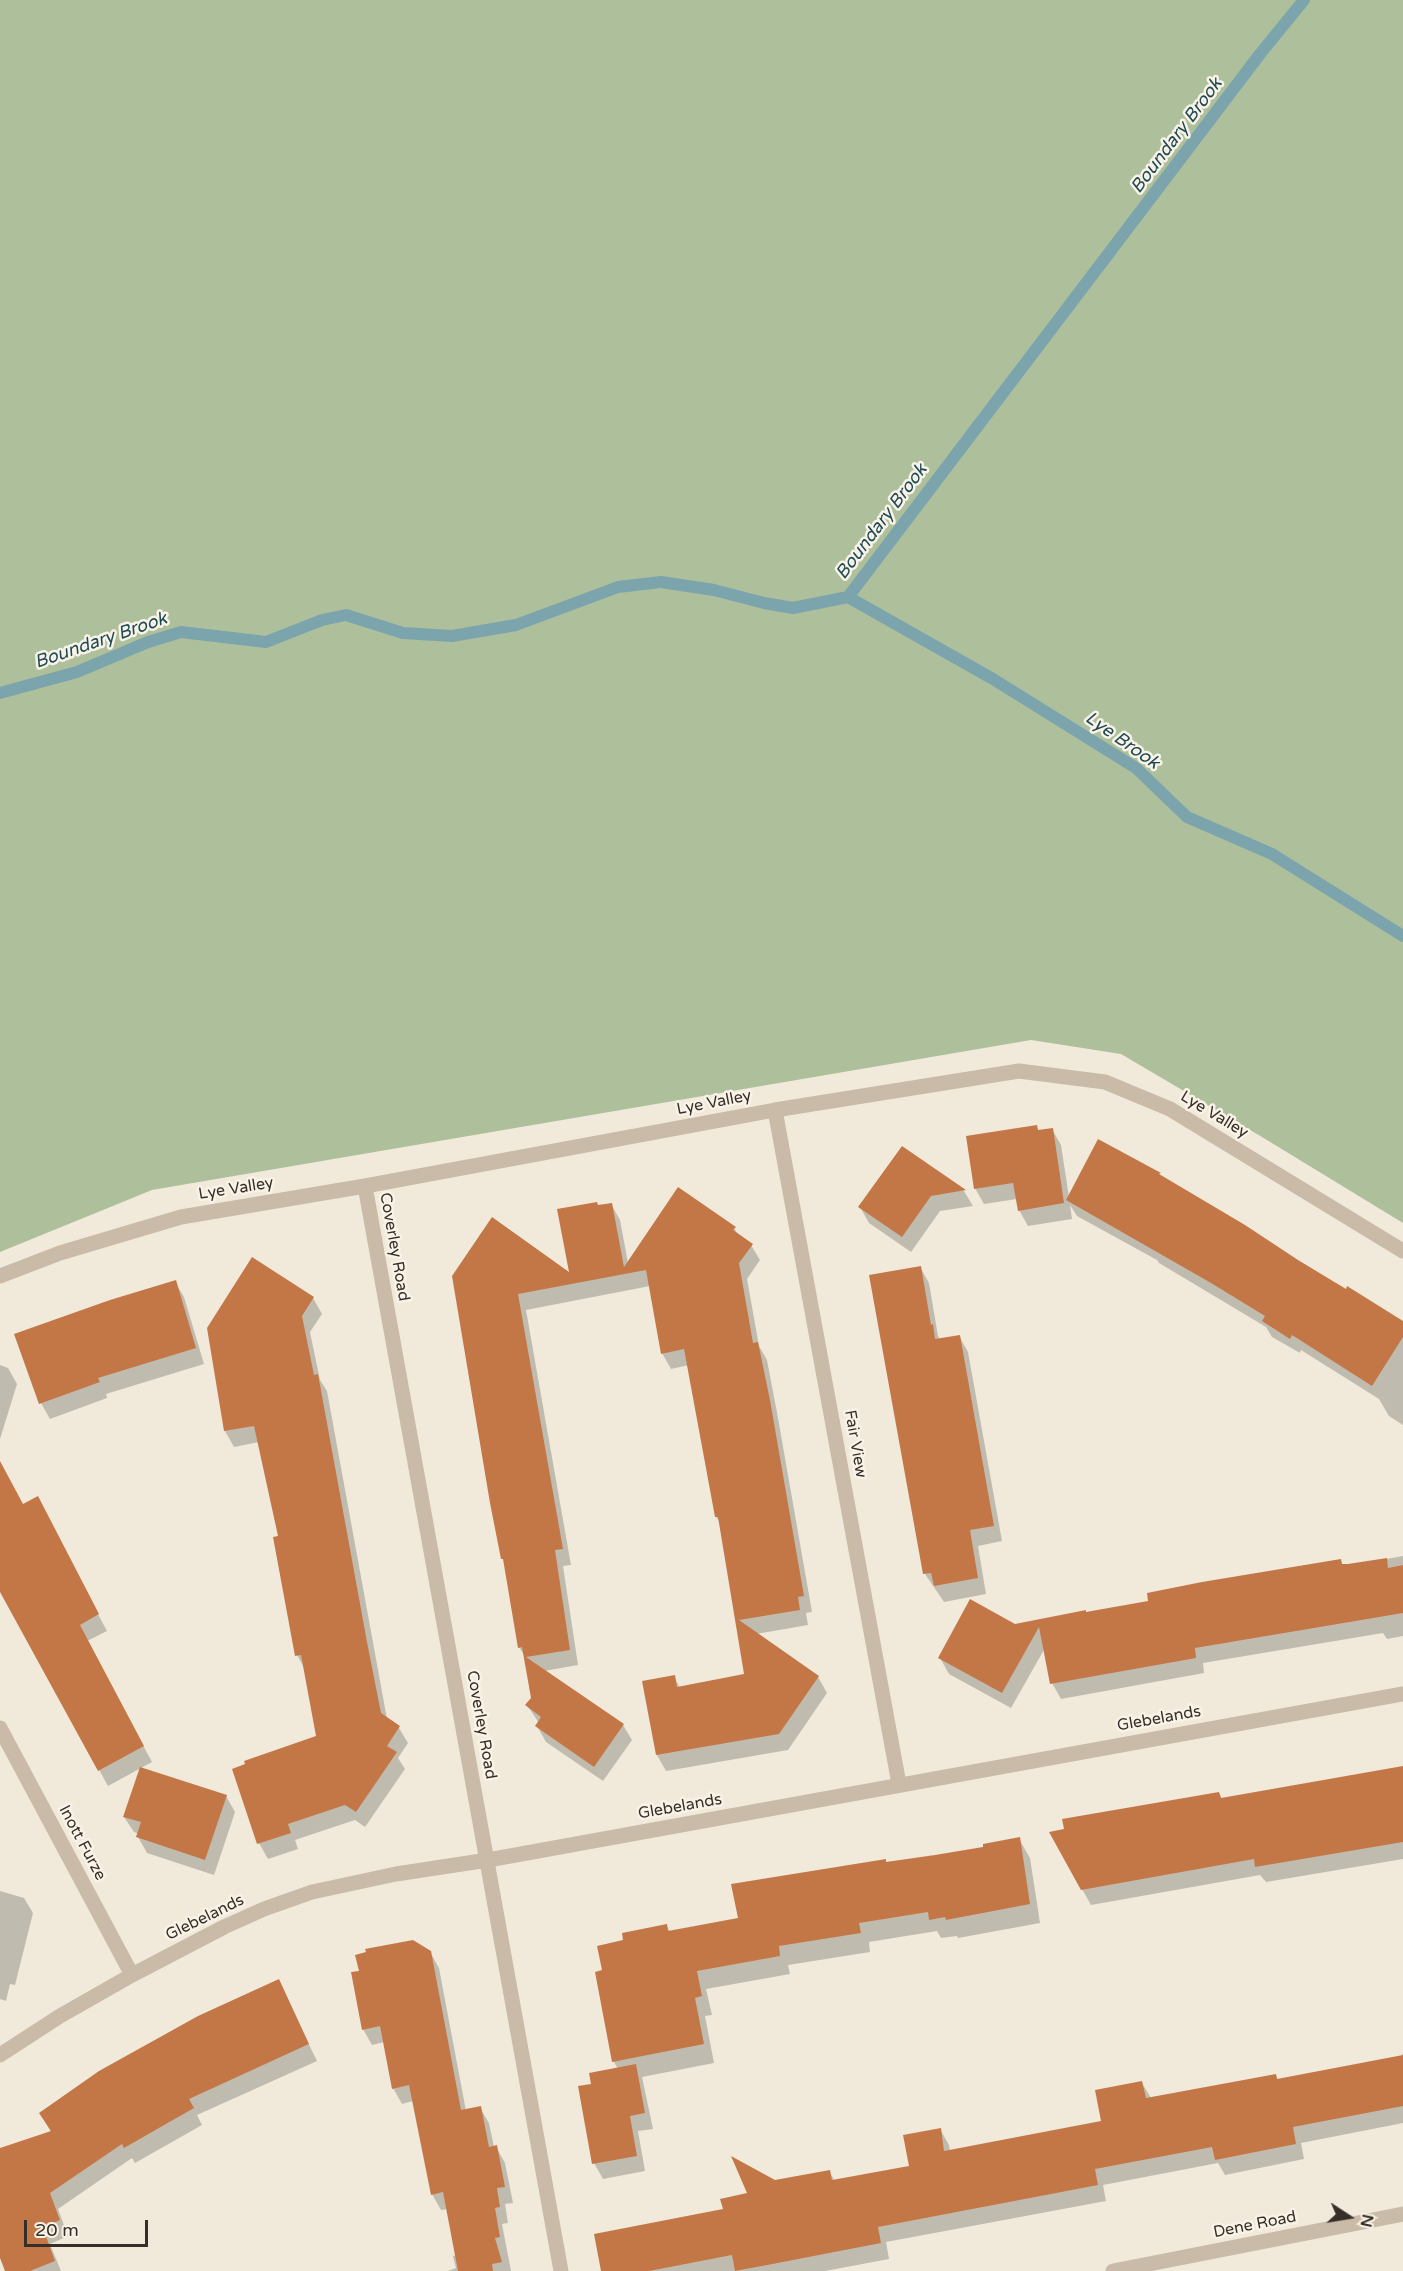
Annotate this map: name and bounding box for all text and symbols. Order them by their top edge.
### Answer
water label: Boundary Brook [1127,74,1227,198]
water label: Boundary Brook [832,460,932,584]
water label: Boundary Brook [32,608,170,674]
water label: Lye Brook [1081,708,1163,774]
street label: Lye Valley [675,1086,753,1120]
street label: Lye Valley [1177,1087,1251,1143]
street label: Lye Valley [197,1174,275,1204]
street label: Coverley Road [375,1191,413,1303]
street label: Fair View [840,1409,870,1479]
street label: Coverley Road [462,1669,500,1781]
street label: Glebelands [1116,1702,1202,1736]
street label: Glebelands [637,1790,723,1824]
street label: Inott Furze [54,1802,110,1884]
street label: Glebelands [163,1891,247,1945]
north arrow [1319,2187,1379,2247]
scale bar [27,2208,152,2246]
street label: Dene Road [1212,2208,1298,2242]
text: N [1355,2212,1378,2229]
text: 20 m [35,2219,79,2241]

